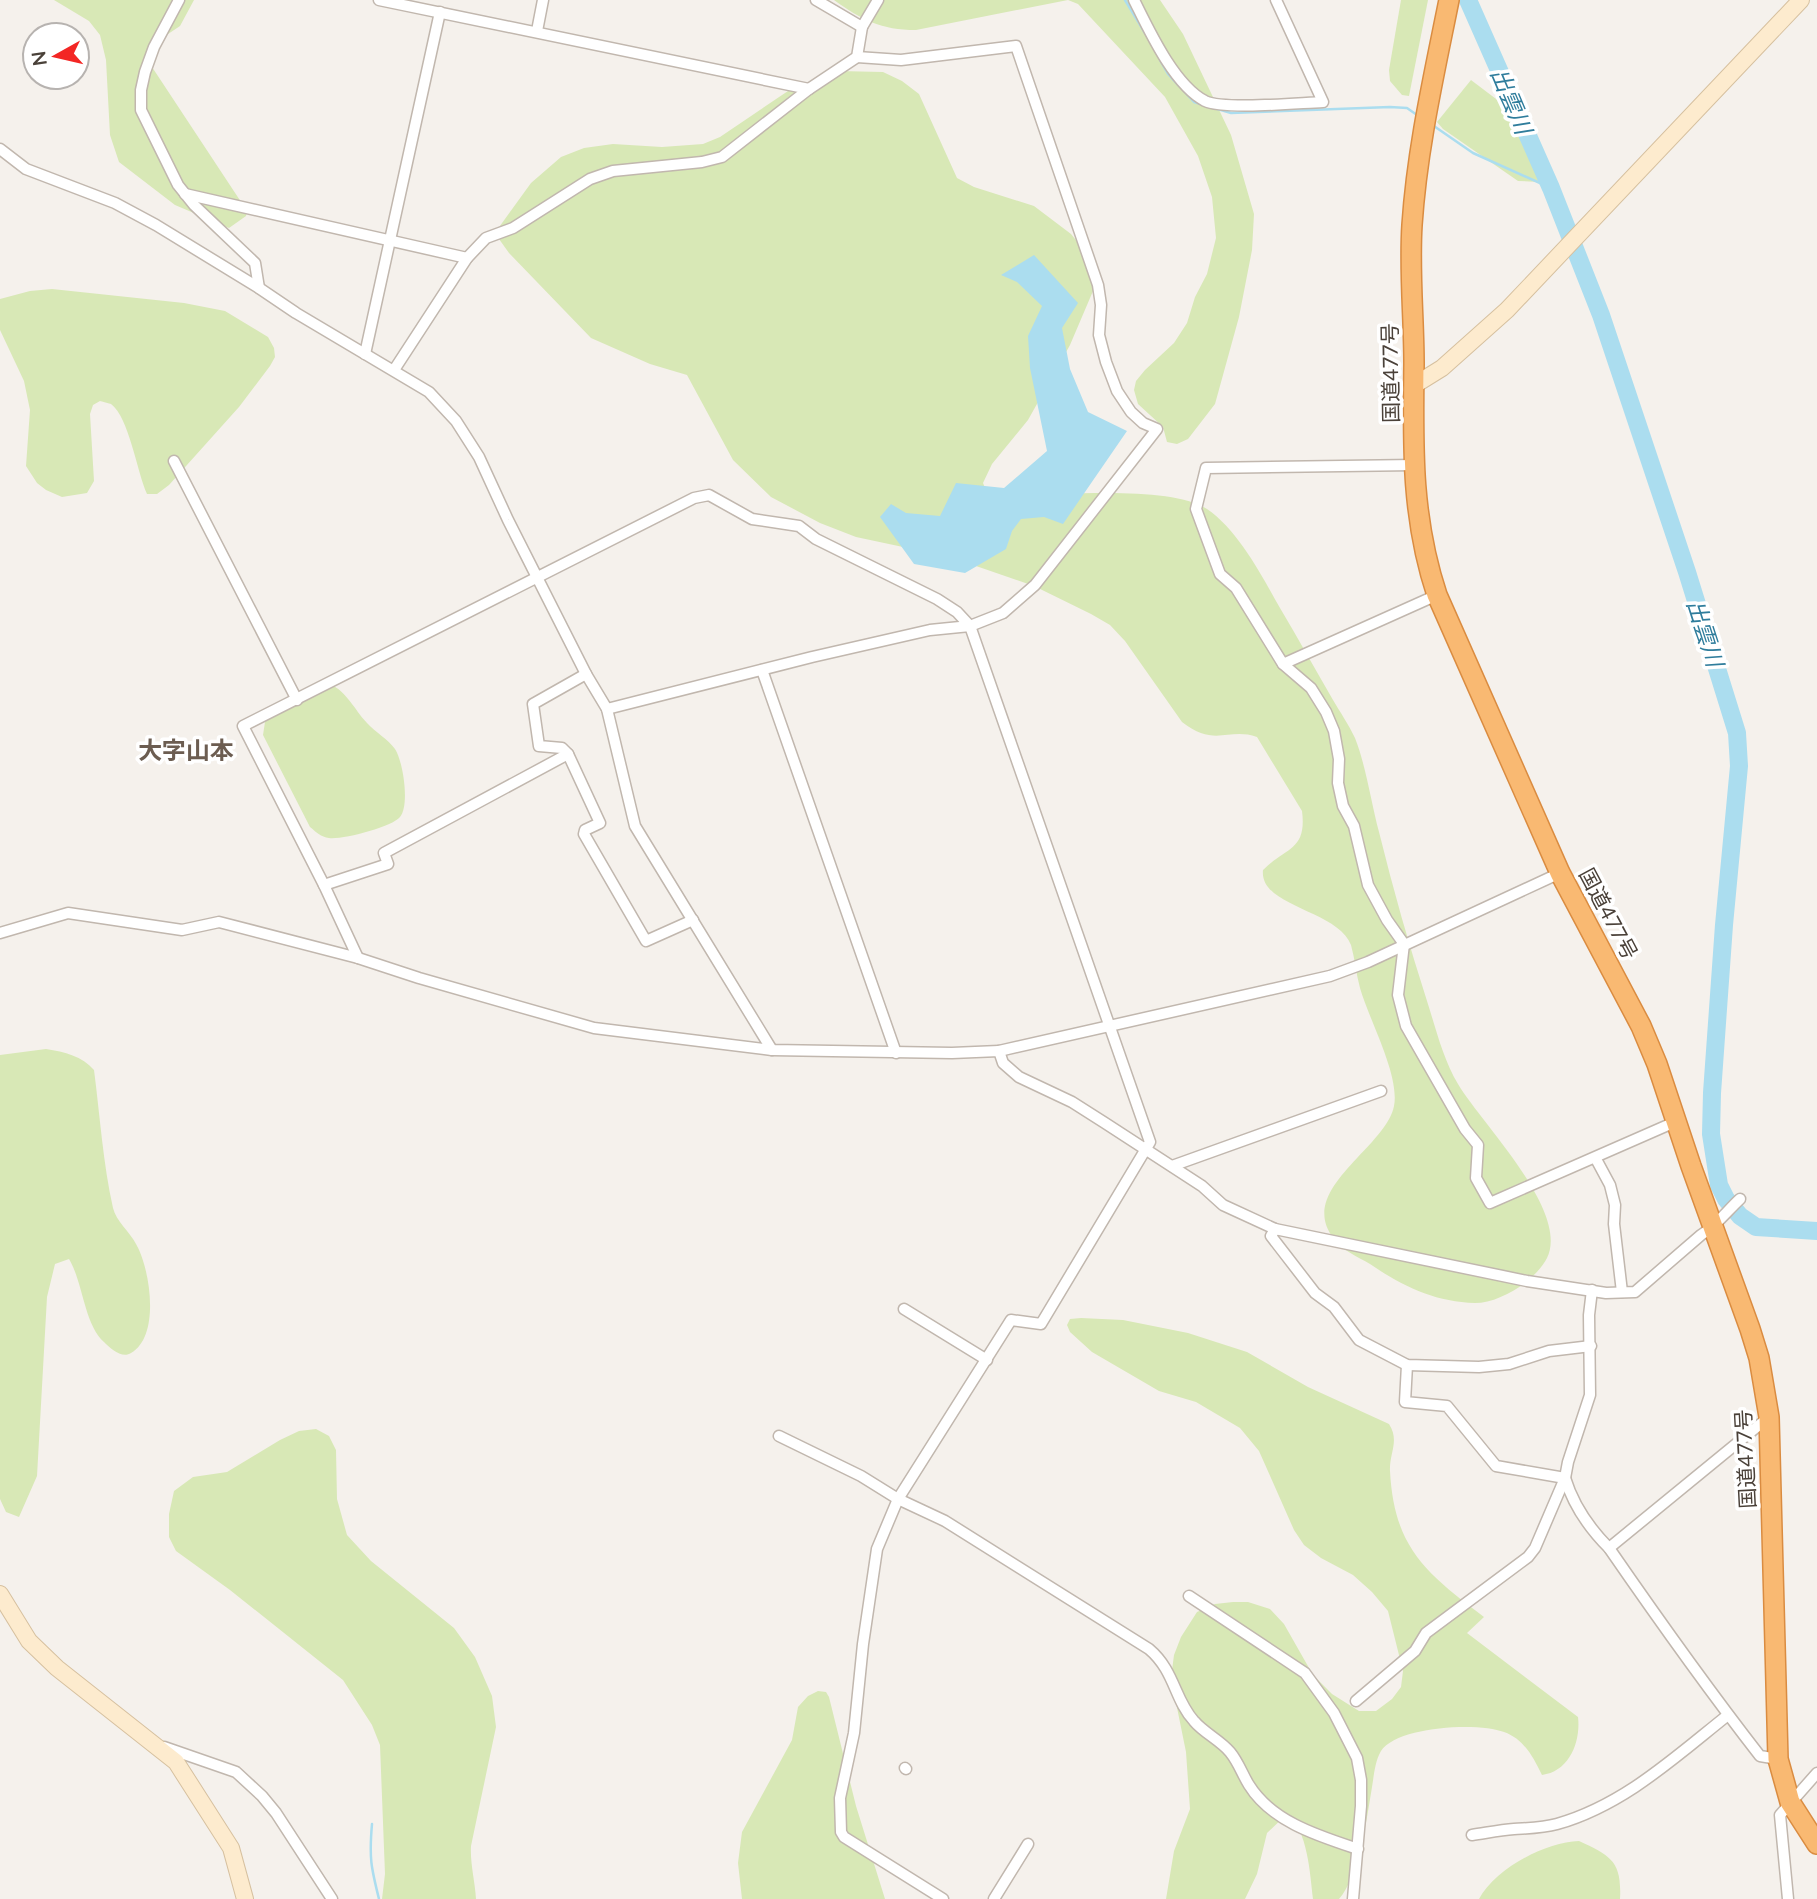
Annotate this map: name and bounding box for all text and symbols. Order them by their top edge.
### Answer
north arrow [21,21,91,91]
text: N [26,50,51,67]
water label: 出雲川 [1486,63,1539,141]
street label: 国道477号 [1376,323,1403,423]
water label: 出雲川 [1682,596,1731,673]
district label: 大字山本 [138,735,234,764]
street label: 国道477号 [1575,863,1644,963]
street label: 国道477号 [1729,1409,1760,1509]

